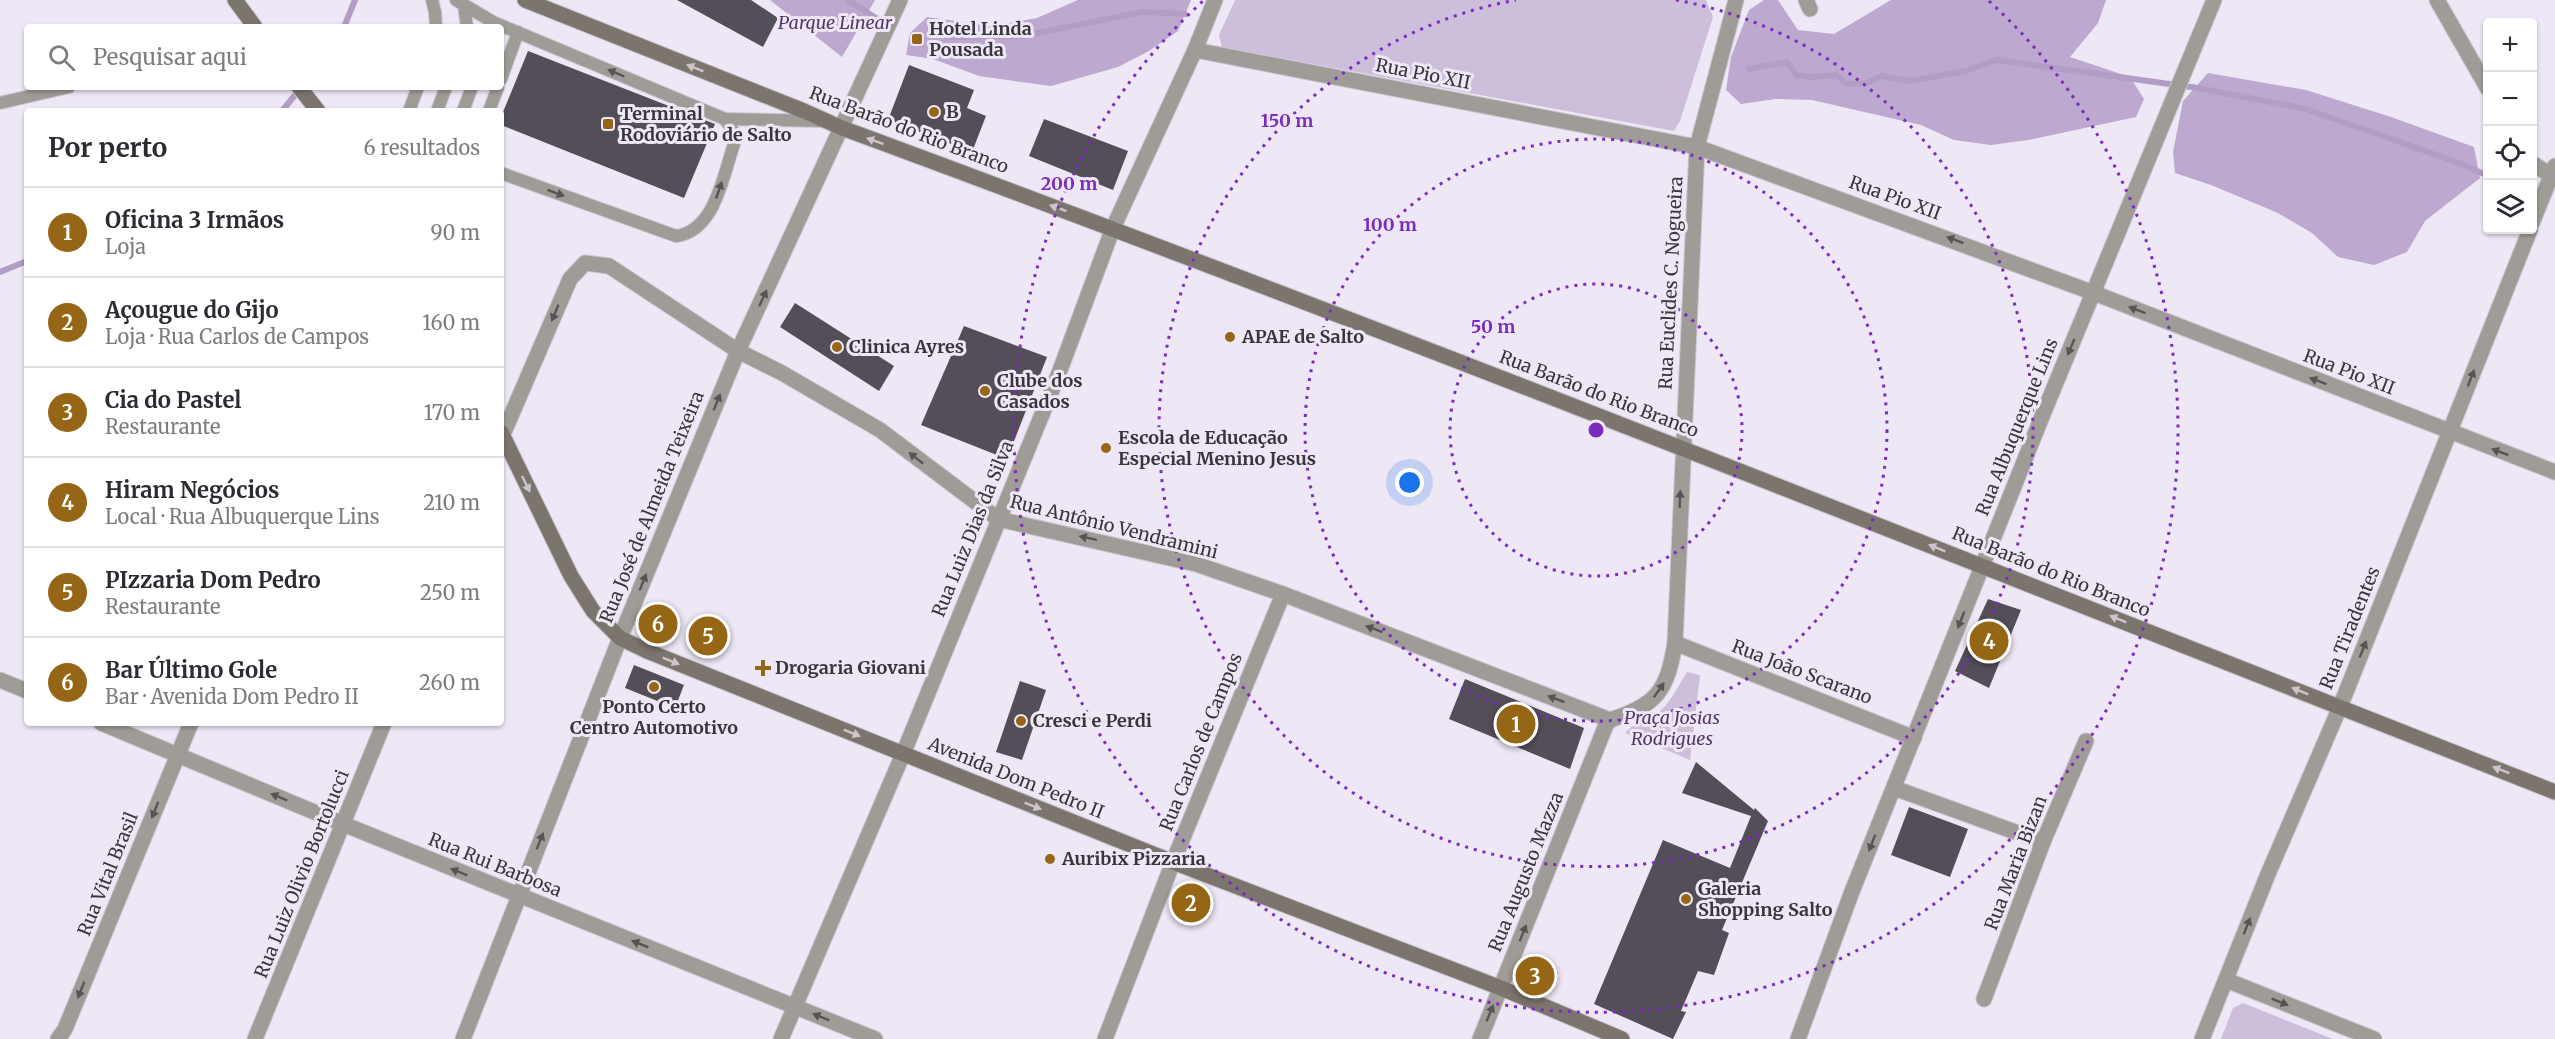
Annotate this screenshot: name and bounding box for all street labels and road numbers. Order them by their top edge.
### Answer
street label: Rua Pio XII [1374,53,1472,94]
street label: Rua Barão do Rio Branco [806,81,1012,178]
street label: Rua Pio XII [1846,170,1944,225]
street label: Rua Euclides C. Nogueira [1653,175,1688,390]
street label: Rua Albuquerque Lins [1970,334,2063,519]
street label: Rua Pio XII [2300,344,2398,399]
street label: Rua Barão do Rio Branco [1496,345,1702,442]
street label: Rua José de Almeida Teixeira [594,387,709,626]
street label: Rua Luiz Dias da Silva [927,437,1019,620]
street label: Rua Antônio Vendramini [1008,490,1221,564]
street label: Rua Barão do Rio Branco [1949,521,2154,622]
street label: Rua Tiradentes [2314,563,2385,693]
street label: Rua João Scarano [1729,634,1876,709]
street label: Rua Carlos de Campos [1154,649,1247,834]
street label: Avenida Dom Pedro II [924,731,1108,823]
street label: Rua Luiz Olivio Bortolucci [249,766,354,981]
street label: Rua Augusto Mazza [1483,788,1568,955]
street label: Rua Maria Bizan [1979,792,2052,933]
street label: Rua Vital Brasil [72,808,143,939]
street label: Rua Rui Barbosa [425,827,565,902]

